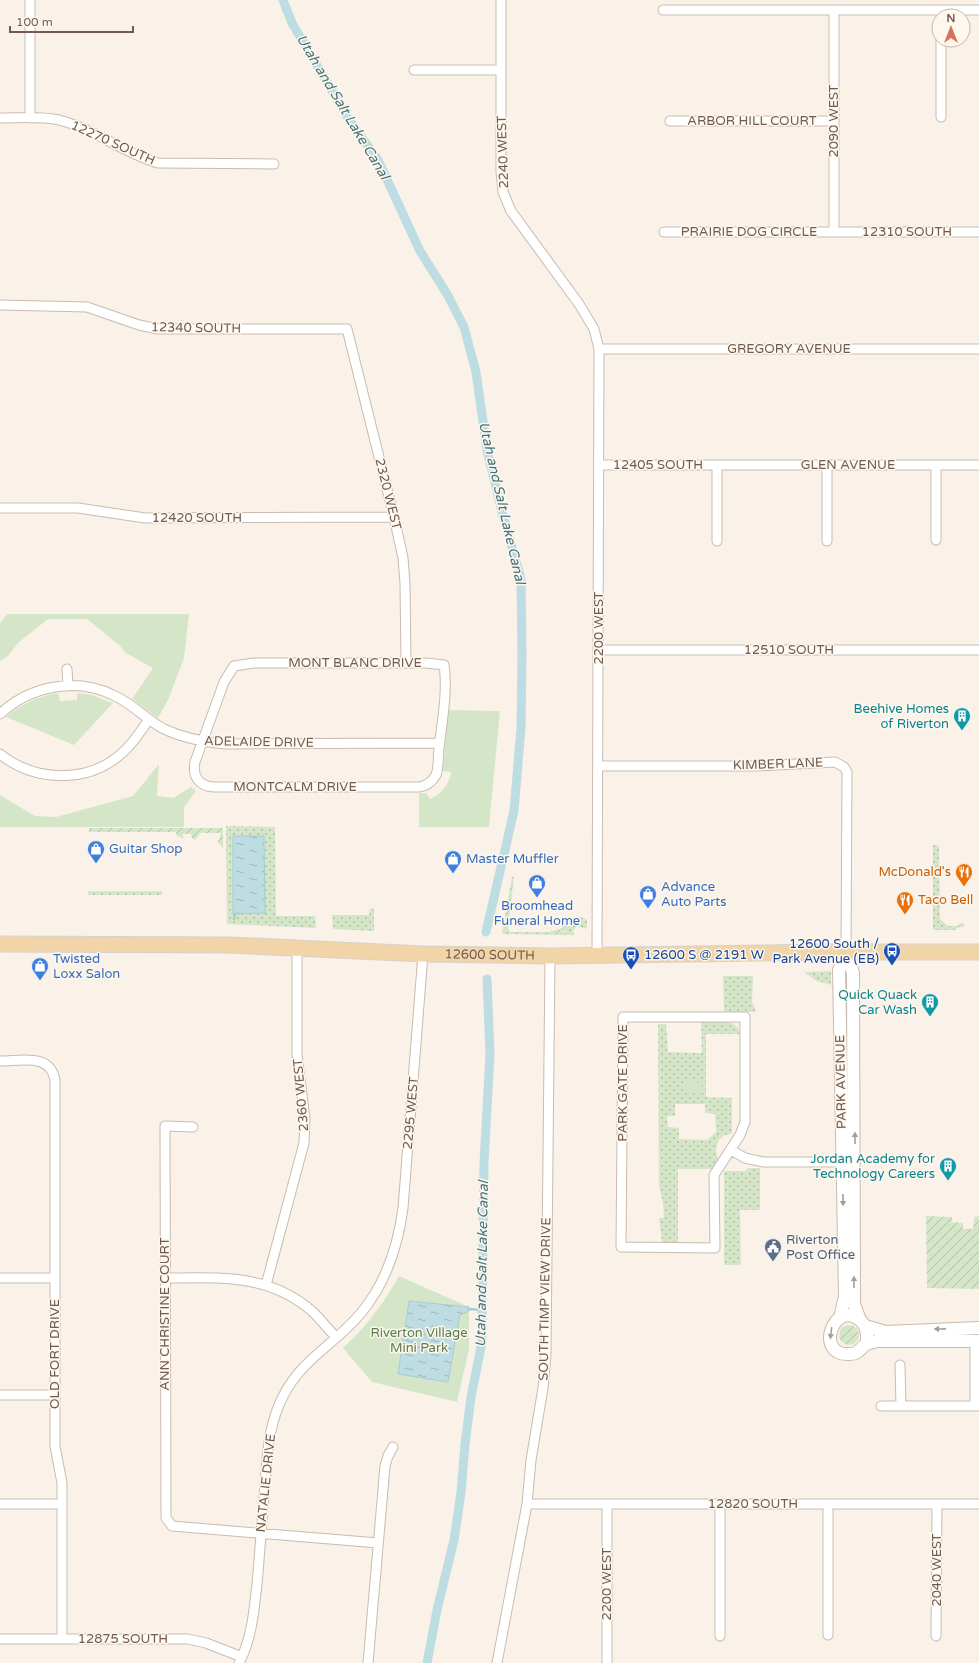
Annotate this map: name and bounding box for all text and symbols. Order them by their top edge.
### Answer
scale bar [10,8,133,34]
north arrow [931,8,971,48]
text: N [947,12,955,25]
text: 100 m [16,15,53,29]
water label: Utah and Salt Lake Canal [293,31,394,184]
street label: 2090 WEST [826,84,842,157]
street label: ARBOR HILL COURT [687,113,817,129]
street label: 2240 WEST [494,115,512,189]
street label: 12270 SOUTH [68,117,158,169]
street label: PRAIRIE DOG CIRCLE [681,224,817,240]
street label: 12310 SOUTH [862,224,952,240]
street label: 12340 SOUTH [151,319,241,337]
street label: GREGORY AVENUE [727,341,851,357]
water label: Utah and Salt Lake Canal [475,420,529,587]
street label: 2320 WEST [371,457,405,531]
street label: 12405 SOUTH [613,457,703,473]
street label: GLEN AVENUE [801,457,895,473]
street label: 12420 SOUTH [152,510,242,526]
street label: 2200 WEST [591,591,607,664]
street label: 12510 SOUTH [744,642,834,658]
street label: MONT BLANC DRIVE [288,655,422,671]
place label: Beehive Homes of Riverton [854,701,949,732]
building icon: Beehive Homes of Riverton [952,706,972,731]
street label: ADELAIDE DRIVE [204,733,314,751]
street label: KIMBER LANE [732,754,824,774]
street label: MONTCALM DRIVE [233,779,357,795]
shop icon: Guitar Shop [86,839,106,864]
place label: Guitar Shop [109,841,183,857]
shop icon: Master Muffler [443,849,463,874]
place label: Master Muffler [466,851,559,867]
restaurant icon: McDonald's [954,862,974,887]
place label: McDonald's [878,864,951,880]
shop icon: Broomhead Funeral Home [527,873,547,898]
place label: Advance Auto Parts [661,879,726,910]
shop icon: Advance Auto Parts [638,884,658,909]
restaurant icon: Taco Bell [895,890,915,915]
place label: Taco Bell [918,892,973,908]
place label: Broomhead Funeral Home [494,898,580,929]
place label: 12600 South / Park Avenue (EB) [773,936,879,967]
bus stop icon: 12600 South / Park Avenue (EB) [882,941,902,966]
bus stop icon: 12600 S @ 2191 W [621,945,641,970]
street label: 12600 SOUTH [444,946,535,964]
place label: 12600 S @ 2191 W [644,947,764,963]
place label: Twisted Loxx Salon [53,951,120,982]
shop icon: Twisted Loxx Salon [30,956,50,981]
place label: Quick Quack Car Wash [838,987,917,1018]
building icon: Quick Quack Car Wash [920,992,940,1017]
street label: PARK GATE DRIVE [615,1024,631,1142]
street label: PARK AVENUE [832,1035,850,1129]
street label: 2360 WEST [290,1058,312,1132]
street label: 2295 WEST [400,1076,422,1150]
one-way arrow [852,1131,858,1144]
place label: Jordan Academy for Technology Careers [810,1151,935,1182]
building icon: Jordan Academy for Technology Careers [938,1156,958,1181]
water label: Utah and Salt Lake Canal [472,1179,492,1347]
one-way arrow [839,1194,846,1206]
street label: SOUTH TIMP VIEW DRIVE [536,1217,554,1381]
place label: Riverton Post Office [786,1232,855,1263]
street label: ANN CHRISTINE COURT [157,1237,173,1391]
public building icon: Riverton Post Office [763,1237,783,1262]
one-way arrow [851,1275,857,1288]
street label: OLD FORT DRIVE [47,1299,63,1409]
park label: Riverton Village Mini Park [370,1325,468,1356]
one-way arrow [933,1326,946,1332]
one-way arrow [828,1327,834,1340]
street label: NATALIE DRIVE [253,1433,279,1533]
street label: 12820 SOUTH [708,1496,798,1512]
street label: 2040 WEST [929,1533,945,1606]
street label: 2200 WEST [599,1547,615,1620]
street label: 12875 SOUTH [78,1631,168,1647]

